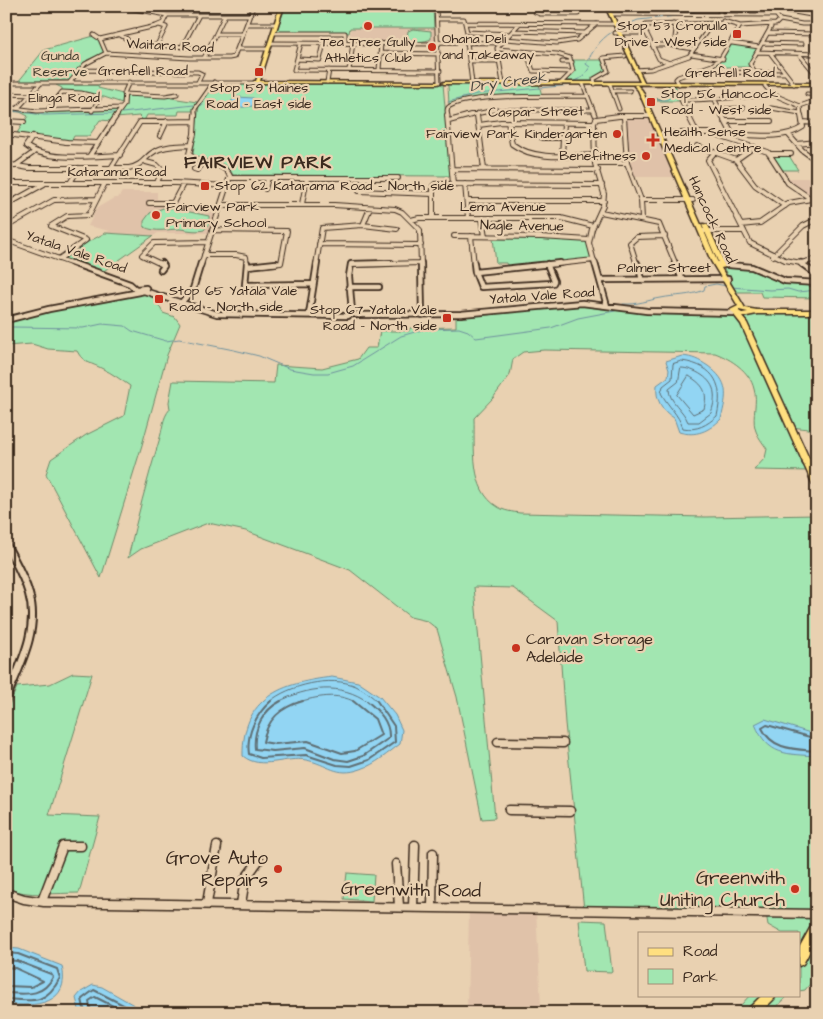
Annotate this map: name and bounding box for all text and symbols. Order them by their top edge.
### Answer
place label: Stop 53 Cronulla Drive - West side [615,16,727,52]
marker: Tea Tree Gully Athletics Club [362,20,374,32]
marker: Stop 53 Cronulla Drive - West side [731,28,743,40]
place label: Ohana Deli and Takeaway [442,29,534,65]
place label: Tea Tree Gully Athletics Club [320,32,416,68]
street label: Waitara Road [126,34,214,58]
marker: Ohana Deli and Takeaway [426,41,438,53]
park label: Gunda Reserve [33,46,88,82]
street label: Grenfell Road [98,61,188,81]
street label: Grenfell Road [685,63,775,83]
marker: Stop 59 Haines Road - East side [253,66,265,78]
water label: Dry Creek [469,67,548,98]
place label: Stop 59 Haines Road - East side [206,78,312,114]
place label: Stop 56 Hancock Road - West side [661,84,778,120]
street label: Elinga Road [28,88,100,108]
marker: Stop 56 Hancock Road - West side [645,96,657,108]
street label: Caspar Street [488,101,584,123]
place label: Health Sense Medical Centre [664,122,762,158]
place label: Fairview Park Kindergarten [426,124,607,144]
marker: Fairview Park Kindergarten [611,128,623,140]
marker: Health Sense Medical Centre [646,133,660,147]
place label: Benefitness [559,146,636,166]
district label: FAIRVIEW PARK [184,150,332,175]
marker: Benefitness [640,150,652,162]
street label: Katarama Road [67,162,167,182]
street label: Hancock Road [683,173,741,267]
place label: Stop 62 Katarama Road - North side [215,176,455,196]
marker: Stop 62 Katarama Road - North side [199,180,211,192]
place label: Fairview Park Primary School [166,197,267,233]
street label: Lema Avenue [460,197,547,217]
marker: Fairview Park Primary School [150,209,162,221]
street label: Nagle Avenue [480,215,565,237]
street label: Yatala Vale Road [23,225,129,279]
street label: Palmer Street [617,258,711,278]
place label: Stop 65 Yatala Vale Road - North side [169,281,298,317]
street label: Yatala Vale Road [489,282,595,310]
marker: Stop 65 Yatala Vale Road - North side [153,293,165,305]
place label: Stop 67 Yatala Vale Road - North side [310,300,437,336]
marker: Stop 67 Yatala Vale Road - North side [441,312,453,324]
place label: Caravan Storage Adelaide [526,628,653,668]
marker: Caravan Storage Adelaide [510,642,522,654]
place label: Grove Auto Repairs [166,845,268,894]
marker: Grove Auto Repairs [272,863,284,875]
place label: Greenwith Uniting Church [660,865,786,915]
street label: Greenwith Road [341,875,482,905]
marker: Greenwith Uniting Church [789,883,801,895]
legend [638,932,800,996]
text: Road [683,941,718,962]
text: Park [683,967,718,988]

